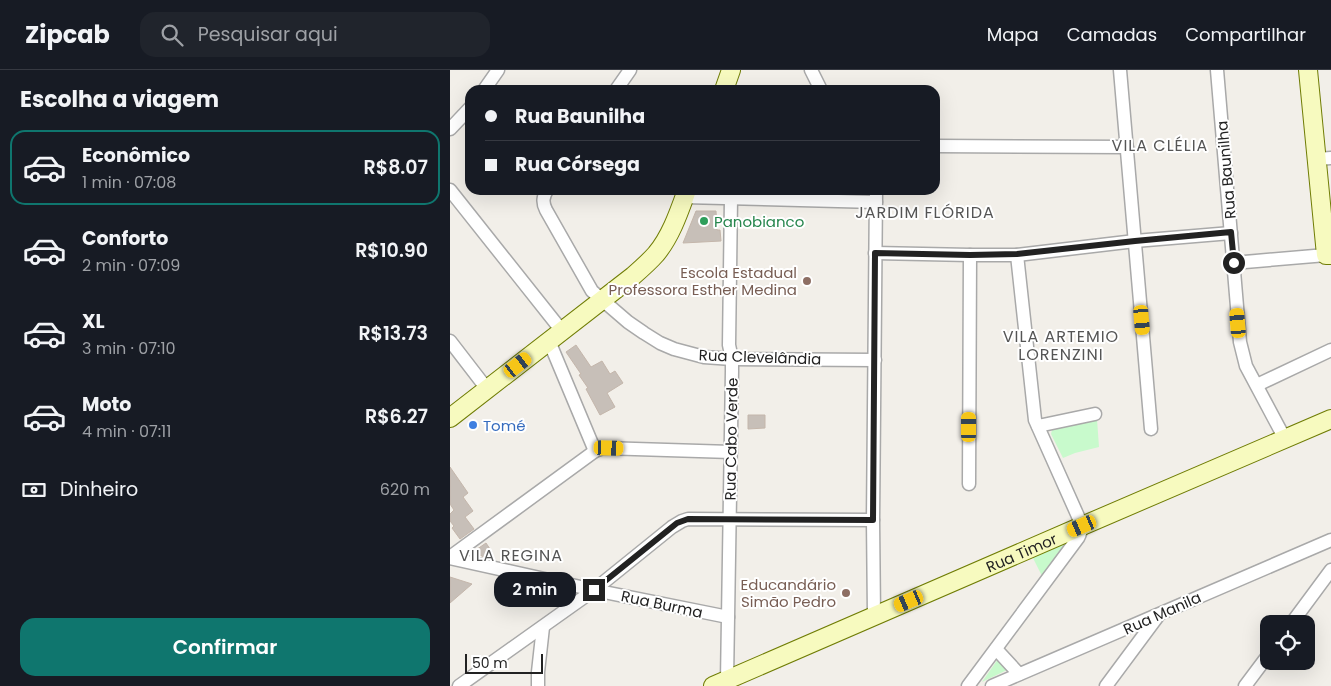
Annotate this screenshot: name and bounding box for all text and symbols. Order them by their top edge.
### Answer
search box [140,12,490,57]
text: Zipcab [25,18,110,51]
icon: search [158,21,186,49]
text: Pesquisar aqui [198,21,338,48]
text: Mapa [987,22,1039,47]
text: Camadas [1067,22,1157,47]
text: Compartilhar [1185,22,1306,47]
text: Escolha a viagem [20,84,219,115]
text: Rua Baunilha [515,103,645,130]
street label: Rua Baunilha [1211,120,1241,220]
district label: VILA CLÉLIA [1112,134,1208,157]
text: Econômico [82,142,190,169]
icon: car [22,145,67,190]
text: Rua Córsega [515,151,640,178]
text: R$8.07 [364,154,428,181]
text: 1 min · 07:08 [82,171,176,194]
district label: JARDIM FLÓRIDA [855,201,995,224]
place label: Panobianco [714,211,804,232]
marker: Panobianco [698,215,710,227]
text: Conforto [82,225,168,252]
icon: car [22,228,67,273]
text: R$10.90 [355,237,428,264]
route start [1223,252,1245,274]
text: 2 min · 07:09 [82,254,180,277]
place label: Escola Estadual Professora Esther Medina [609,262,797,300]
marker: Escola Estadual Professora Esther Medina [801,275,813,287]
car [1133,304,1150,336]
car [1229,307,1246,339]
text: XL [82,308,105,335]
icon: car [22,311,67,356]
text: R$13.73 [358,320,428,347]
district label: VILA ARTEMIO LORENZINI [1003,325,1119,366]
text: 3 min · 07:10 [82,337,176,360]
street label: Rua Clevelândia [698,344,822,370]
car [501,350,534,380]
street label: Rua Cabo Verde [719,377,743,501]
text: Moto [82,391,131,418]
icon: car [22,394,67,439]
text: R$6.27 [365,403,428,430]
car [961,412,976,442]
place label: Tomé [483,415,525,436]
marker: Tomé [467,419,479,431]
text: 4 min · 07:11 [82,420,171,443]
car [593,440,624,456]
icon: cash [20,476,48,504]
text: Dinheiro [60,476,138,503]
text: 620 m [380,478,430,501]
car [1065,513,1098,539]
street label: Rua Timor [983,528,1060,577]
district label: VILA REGINA [459,544,563,567]
callout: 2 min [494,572,576,608]
place label: Educandário Simão Pedro [741,574,836,612]
text: 2 min [513,578,557,601]
route end [583,579,605,601]
street label: Rua Burma [619,585,705,623]
marker: Educandário Simão Pedro [840,587,852,599]
street label: Rua Manila [1120,587,1204,639]
car [892,588,925,614]
map controls [1260,615,1315,670]
button: locate [1260,615,1315,670]
button: Confirmar [20,618,430,676]
scale bar [465,651,542,674]
text: 50 m [472,653,508,673]

